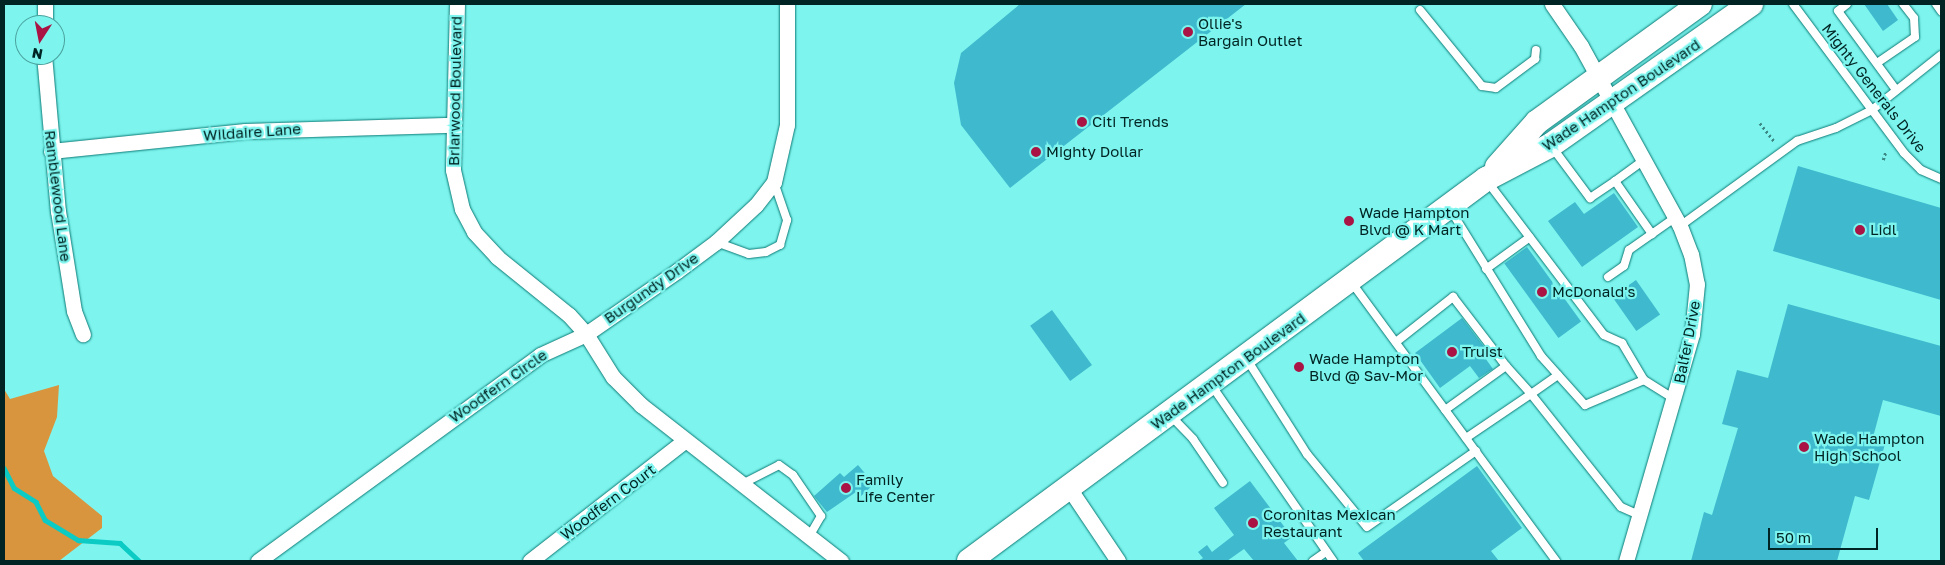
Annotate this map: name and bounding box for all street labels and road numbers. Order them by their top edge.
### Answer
street label: Briarwood Boulevard [445,16,465,166]
street label: Mighty Generals Drive [1818,20,1930,156]
street label: Wade Hampton Boulevard [1539,35,1703,155]
street label: Wildaire Lane [202,120,302,144]
street label: Ramblewood Lane [41,129,75,263]
street label: Burgundy Drive [600,249,702,327]
street label: Balfer Drive [1670,299,1704,385]
street label: Wade Hampton Boulevard [1147,309,1309,433]
street label: Woodfern Circle [446,346,550,426]
street label: Woodfern Court [557,460,659,544]

